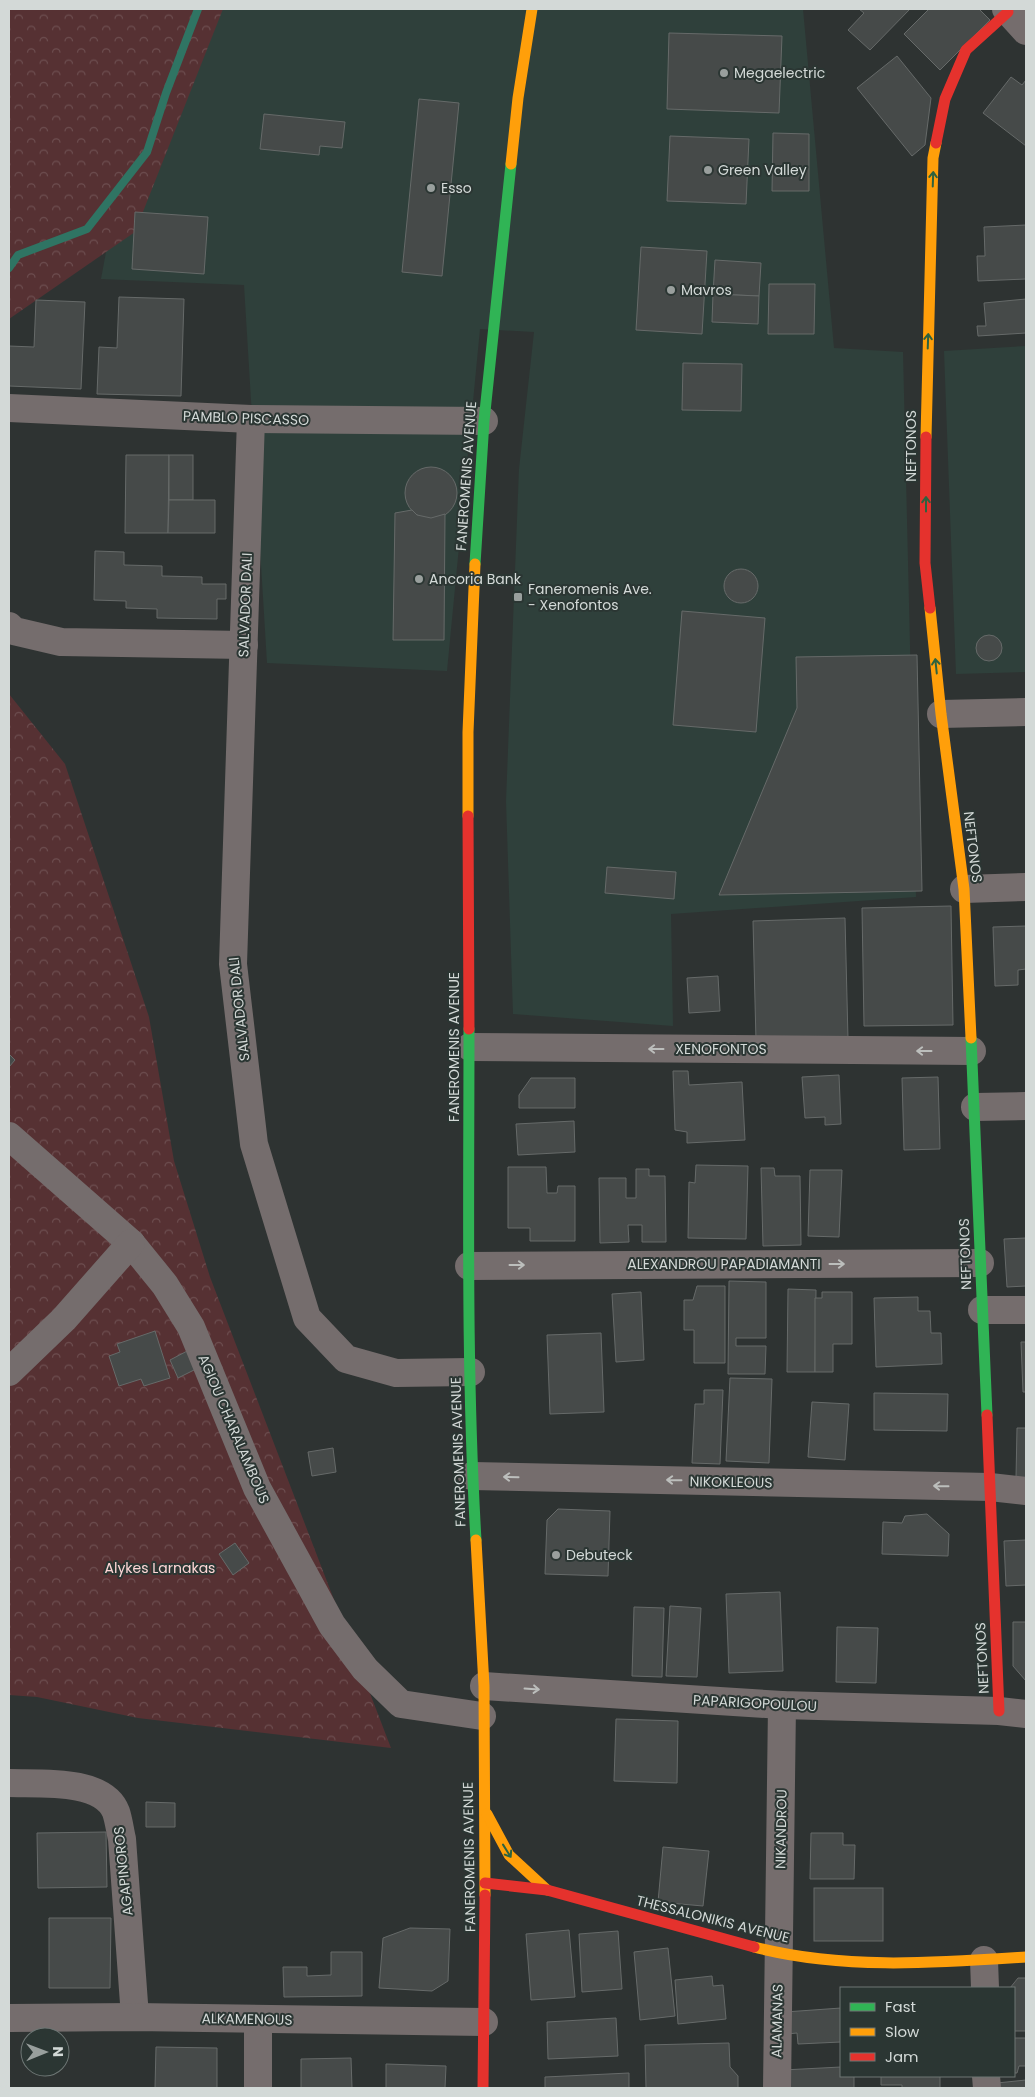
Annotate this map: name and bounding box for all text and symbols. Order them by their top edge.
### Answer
place label: Megaelectric [734,63,825,83]
marker: Megaelectric [718,67,730,79]
place label: Green Valley [718,160,807,180]
marker: Green Valley [702,164,714,176]
one-way arrow [928,171,937,187]
place label: Esso [441,178,472,198]
marker: Esso [425,182,437,194]
place label: Mavros [681,280,732,300]
marker: Mavros [665,284,677,296]
one-way arrow [923,333,933,350]
street label: FANEROMENIS AVENUE [451,400,481,552]
street label: PAMBLO PISCASSO [182,406,310,430]
street label: NEFTONOS [901,410,921,482]
one-way arrow [921,496,931,512]
street label: SALVADOR DALI [233,552,257,658]
place label: Ancoria Bank [429,569,522,589]
marker: Ancoria Bank [413,573,425,585]
place label: Faneromenis Ave. - Xenofontos [528,579,652,615]
marker: Faneromenis Ave. - Xenofontos [512,591,524,603]
one-way arrow [931,658,941,674]
street label: NEFTONOS [959,810,987,884]
street label: SALVADOR DALI [224,956,254,1062]
street label: FANEROMENIS AVENUE [444,972,464,1122]
street label: XENOFONTOS [675,1039,767,1059]
one-way arrow [648,1044,664,1054]
one-way arrow [916,1046,932,1056]
street label: NEFTONOS [954,1218,976,1290]
street label: ALEXANDROU PAPADIAMANTI [627,1254,821,1274]
one-way arrow [829,1259,845,1269]
one-way arrow [509,1260,525,1270]
street label: AGIOU CHARALAMBOUS [193,1351,275,1507]
street label: FANEROMENIS AVENUE [445,1377,471,1527]
street label: NIKOKLEOUS [689,1471,773,1493]
one-way arrow [503,1472,520,1482]
one-way arrow [666,1476,682,1485]
one-way arrow [933,1481,950,1491]
place label: Debuteck [566,1545,633,1565]
marker: Debuteck [550,1549,562,1561]
park label: Alykes Larnakas [105,1558,215,1578]
street label: NEFTONOS [970,1622,994,1694]
one-way arrow [524,1684,540,1694]
street label: PAPARIGOPOULOU [693,1690,817,1716]
street label: FANEROMENIS AVENUE [458,1782,480,1932]
street label: NIKANDROU [770,1789,792,1869]
street label: AGAPINOROS [108,1825,138,1917]
one-way arrow [502,1843,512,1857]
street label: THESSALONIKIS AVENUE [634,1890,792,1948]
street label: ALAMANAS [766,1984,788,2058]
legend [840,1987,1015,2077]
text: Fast [885,1996,916,2017]
street label: ALKAMENOUS [201,2008,293,2030]
text: Slow [885,2021,920,2042]
north arrow [20,2027,70,2077]
text: N [48,2046,68,2057]
text: Jam [885,2046,919,2067]

